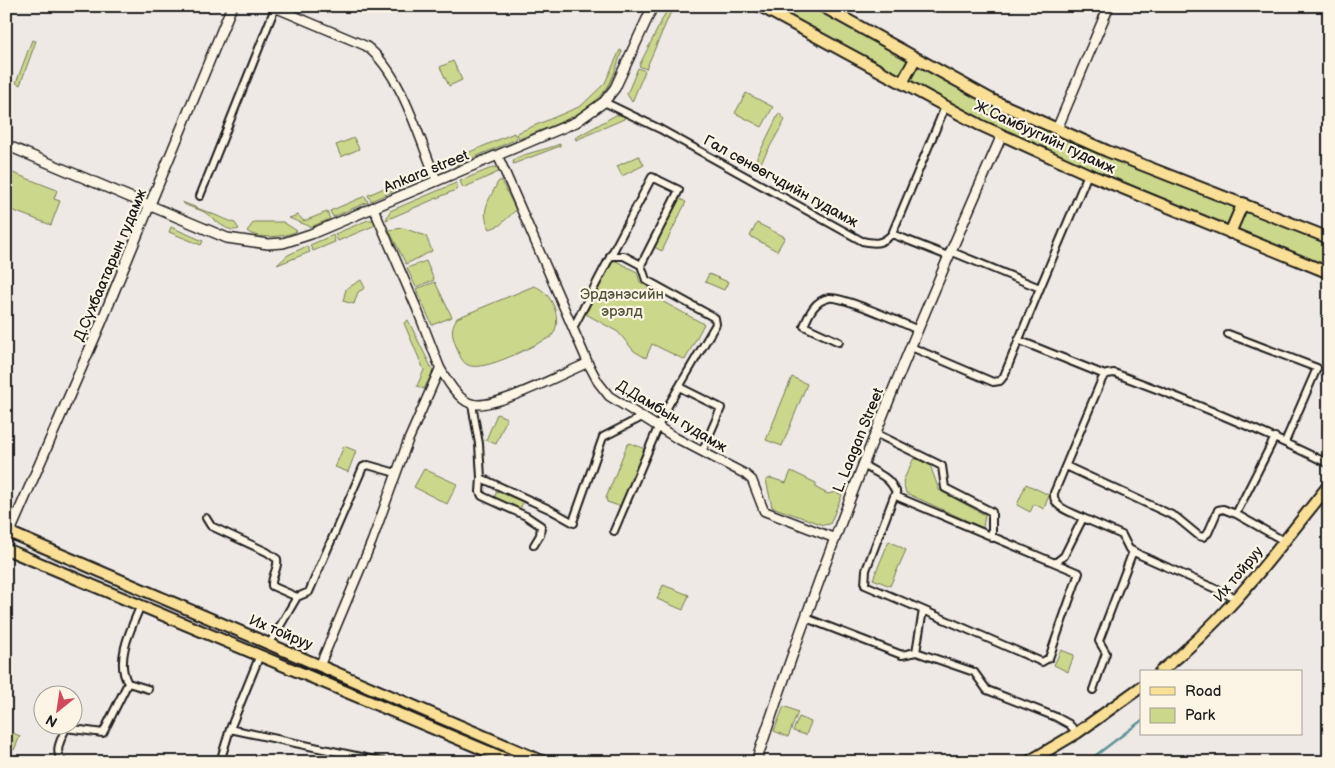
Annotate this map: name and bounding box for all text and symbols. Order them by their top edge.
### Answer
street label: Ж.Самбуугийн гудамж [971,96,1119,179]
street label: Гал сөнөөгчдийн гудамж [700,131,862,232]
street label: Ankara street [381,146,472,197]
street label: Д.Сүхбаатарын гудамж [70,186,151,344]
park label: Эрдэнэсийн эрэлд [580,285,664,321]
street label: Д.Дамбын гудамж [613,376,731,457]
street label: L. Laagan Street [829,385,888,495]
street label: Их тойруу [1209,542,1267,606]
street label: Их тойруу [246,611,316,654]
legend [1140,670,1302,736]
text: Road [1185,682,1221,701]
north arrow [32,686,82,736]
text: Park [1185,706,1216,725]
text: N [43,711,61,731]

